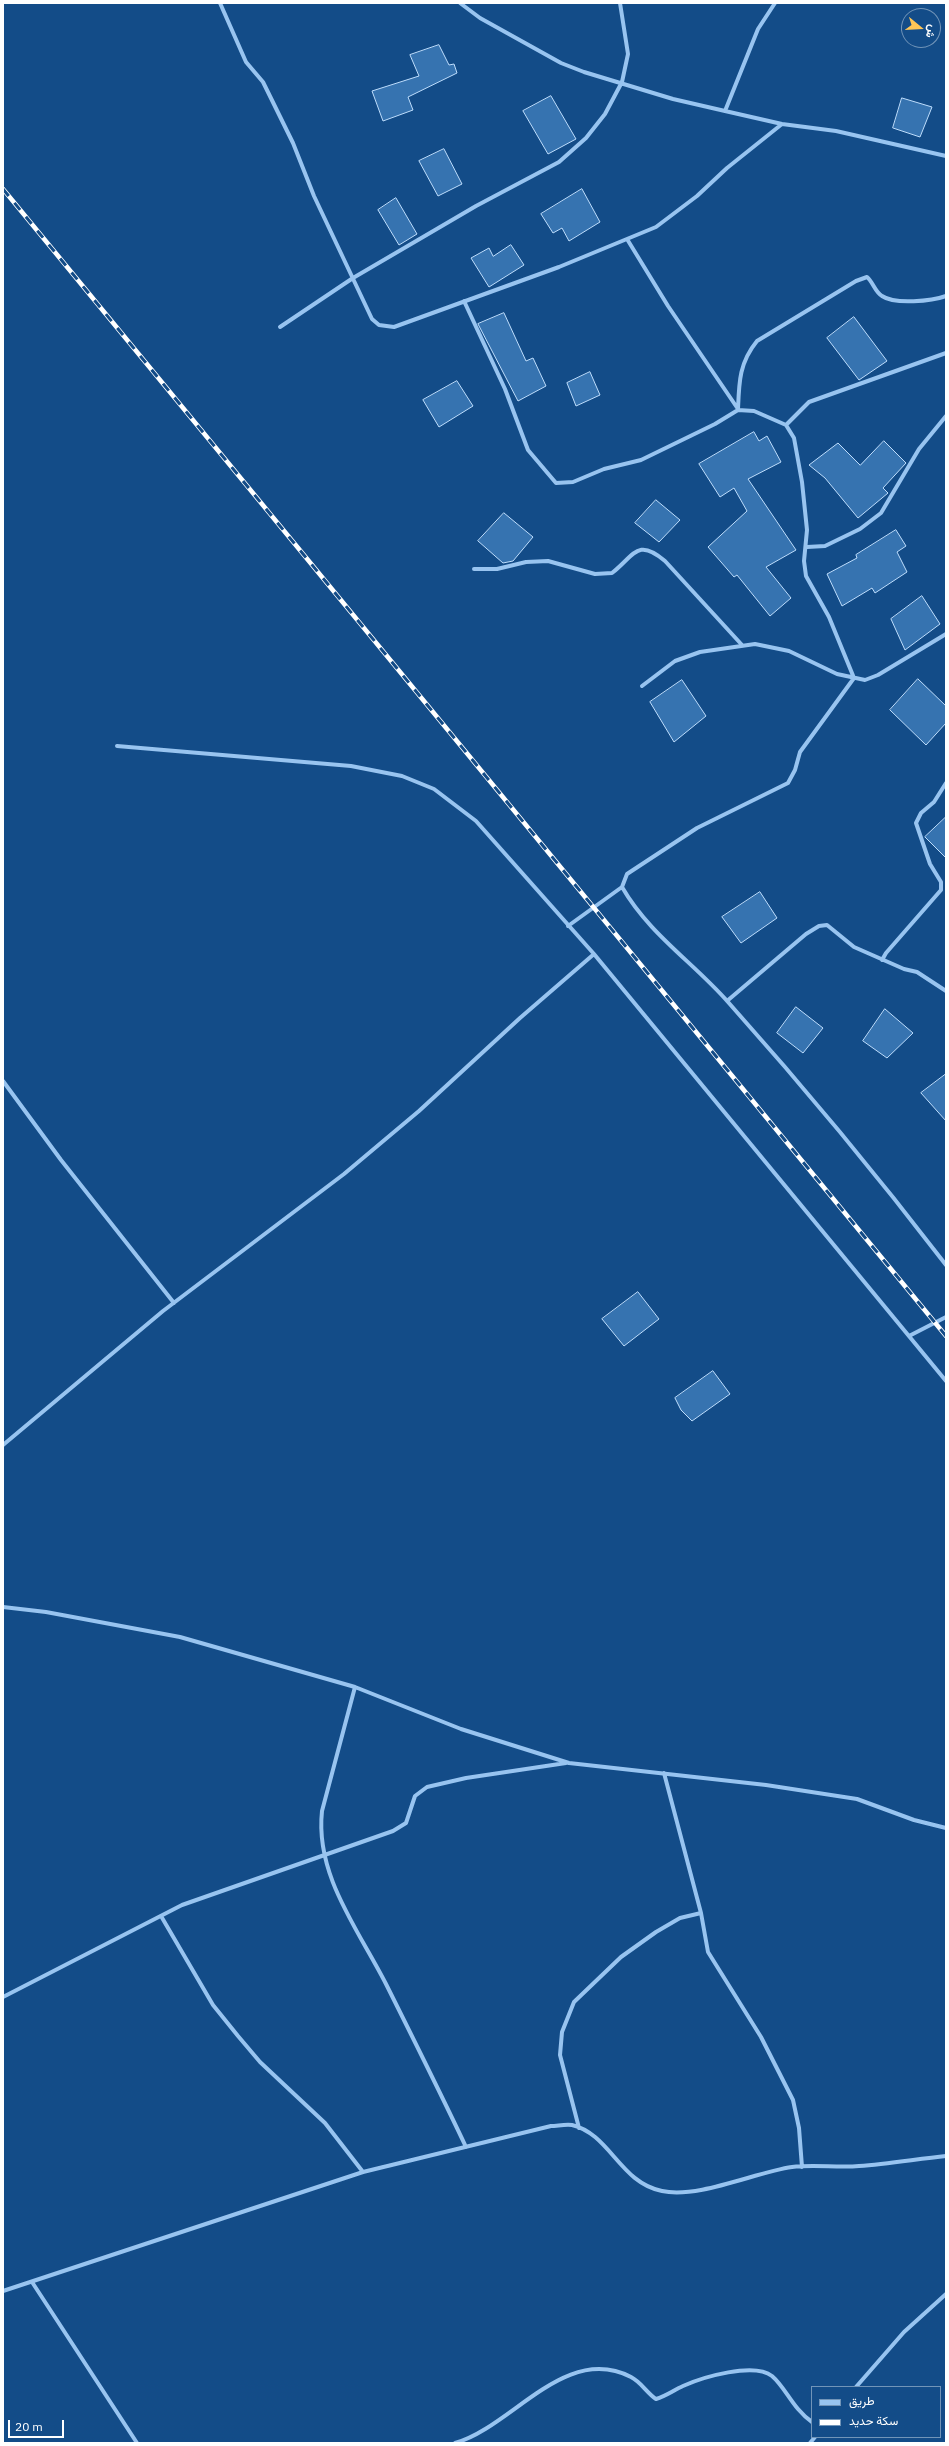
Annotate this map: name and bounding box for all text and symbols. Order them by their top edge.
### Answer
north arrow [901,8,941,48]
text: ش [923,23,940,40]
legend [811,2386,941,2438]
text: طريق [849,2393,874,2408]
scale bar [10,2412,66,2438]
text: سكة حديد [849,2413,898,2428]
text: 20 m [15,2419,43,2434]

